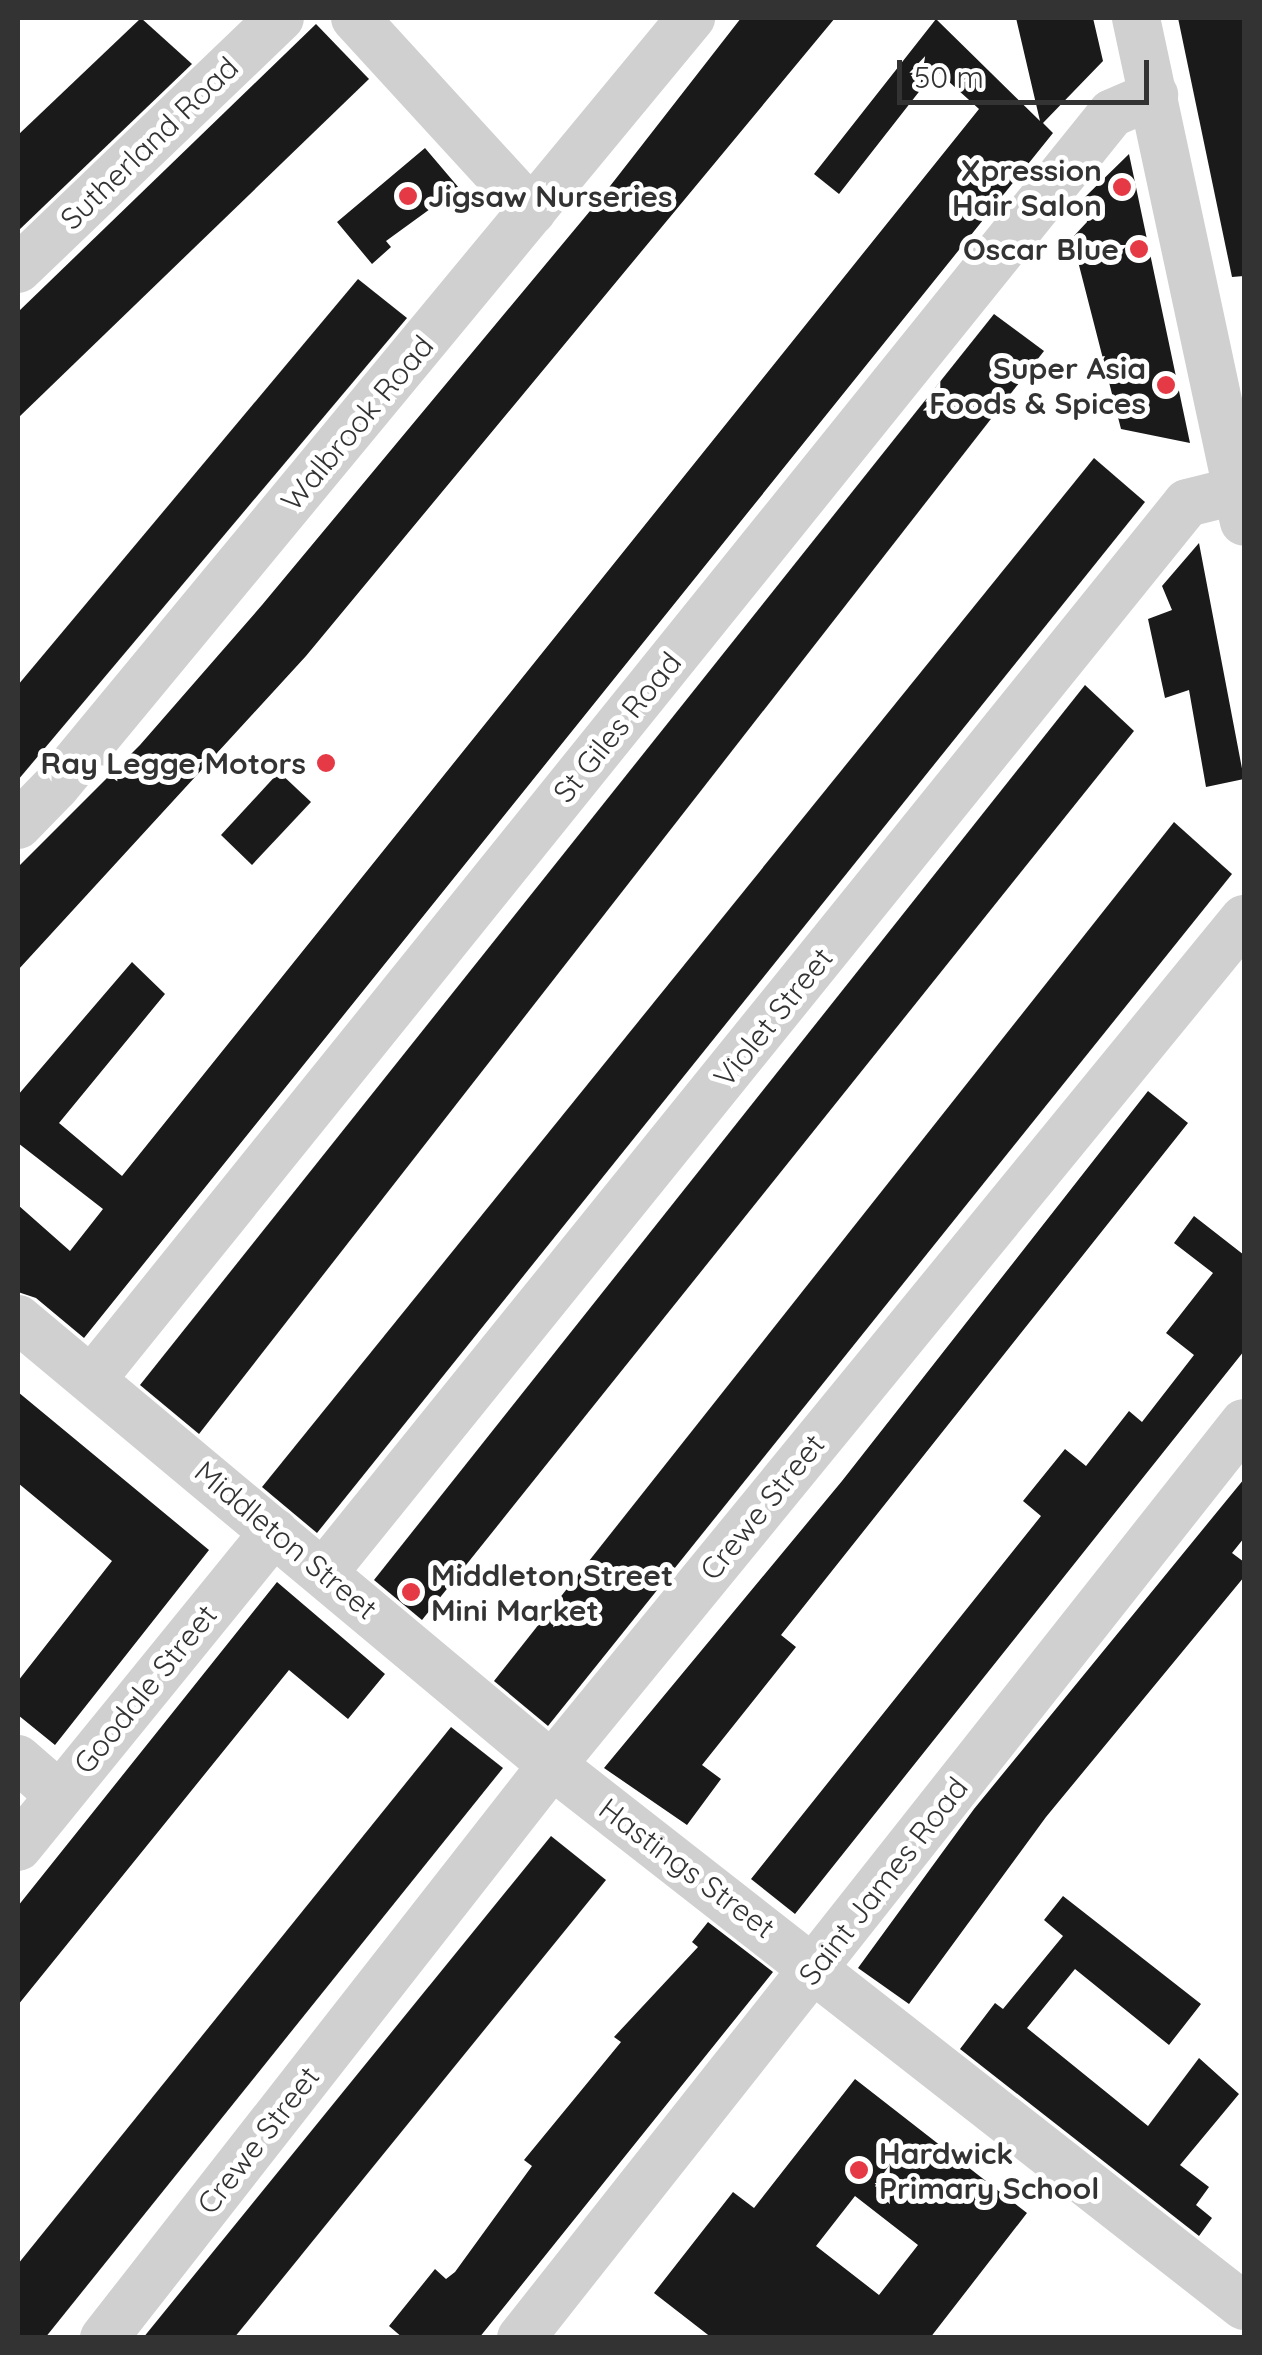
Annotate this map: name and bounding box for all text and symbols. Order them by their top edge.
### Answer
scale bar [902,40,1154,102]
street label: Sutherland Road [53,49,245,237]
text: 50 m [914,58,984,96]
place label: Xpression Hair Salon [952,152,1102,222]
marker: Xpression Hair Salon [1111,176,1133,198]
place label: Jigsaw Nurseries [428,178,672,214]
marker: Jigsaw Nurseries [397,185,419,207]
place label: Oscar Blue [963,231,1119,267]
marker: Oscar Blue [1128,238,1150,260]
street label: Walbrook Road [273,328,441,518]
place label: Super Asia Foods & Spices [929,350,1146,420]
marker: Super Asia Foods & Spices [1155,374,1177,396]
street label: St Giles Road [546,645,688,809]
place label: Ray Legge Motors [41,745,306,781]
marker: Ray Legge Motors [315,752,337,774]
street label: Violet Street [706,940,840,1094]
street label: Crewe Street [692,1427,832,1587]
street label: Middleton Street [188,1453,384,1627]
place label: Middleton Street Mini Market [431,1557,673,1628]
marker: Middleton Street Mini Market [400,1581,422,1603]
street label: Goodale Street [66,1597,224,1781]
street label: Saint James Road [791,1770,975,1992]
street label: Hastings Street [592,1790,782,1946]
street label: Crewe Street [189,2059,327,2221]
place label: Hardwick Primary School [879,2135,1099,2206]
marker: Hardwick Primary School [848,2159,870,2181]

